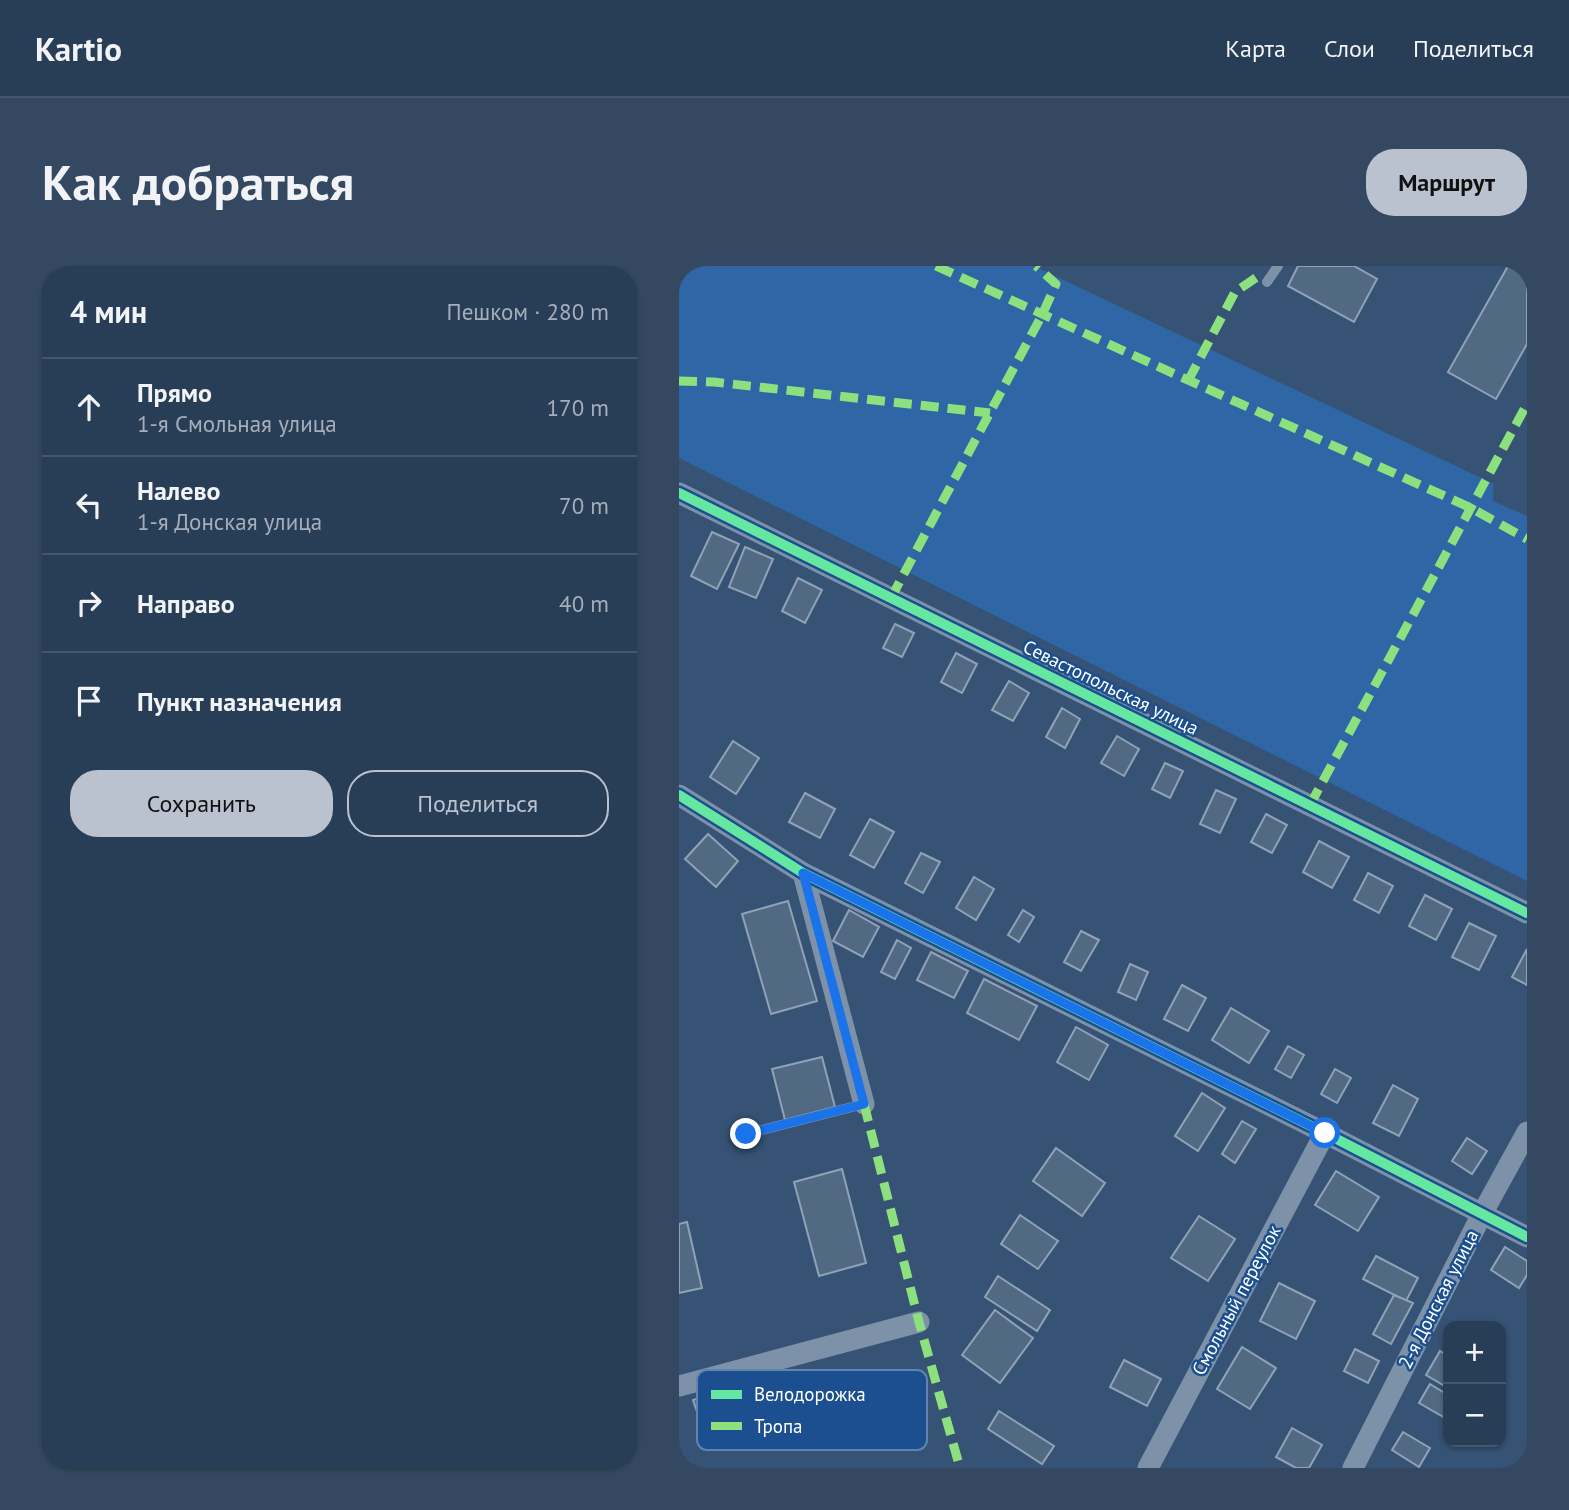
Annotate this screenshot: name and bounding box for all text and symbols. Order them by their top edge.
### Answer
text: Kartio [35,27,122,70]
text: Карта [1225,33,1286,64]
text: Слои [1324,33,1375,64]
text: Поделиться [1413,33,1534,64]
button: Маршрут [1366,149,1527,216]
text: Как добраться [42,150,354,214]
text: 4 мин [70,292,147,331]
text: Пешком · 280 m [446,297,609,326]
text: Прямо [137,376,212,409]
icon: ahead [70,388,108,426]
text: 170 m [547,393,609,422]
text: 1-я Смольная улица [137,409,337,438]
text: Налево [137,474,221,507]
icon: left [70,486,108,524]
text: 70 m [559,491,609,520]
text: 1-я Донская улица [137,507,322,536]
icon: right [70,584,108,622]
text: Направо [137,587,235,620]
text: 40 m [559,589,609,618]
street label: Севастопольская улица [1019,634,1203,740]
icon: arrive [70,682,108,720]
text: Пункт назначения [137,685,342,718]
button: Сохранить [70,770,333,837]
button: Поделиться [347,770,609,837]
route start [1309,1117,1340,1148]
route end [730,1118,761,1149]
street label: Смольный переулок [1186,1221,1286,1379]
street label: 2-я Донская улица [1393,1225,1483,1373]
map controls [1443,1321,1506,1447]
button: + [1443,1321,1506,1384]
legend [697,1370,927,1450]
text: Велодорожка [754,1382,866,1406]
button: − [1443,1384,1506,1447]
text: Тропа [754,1414,803,1438]

